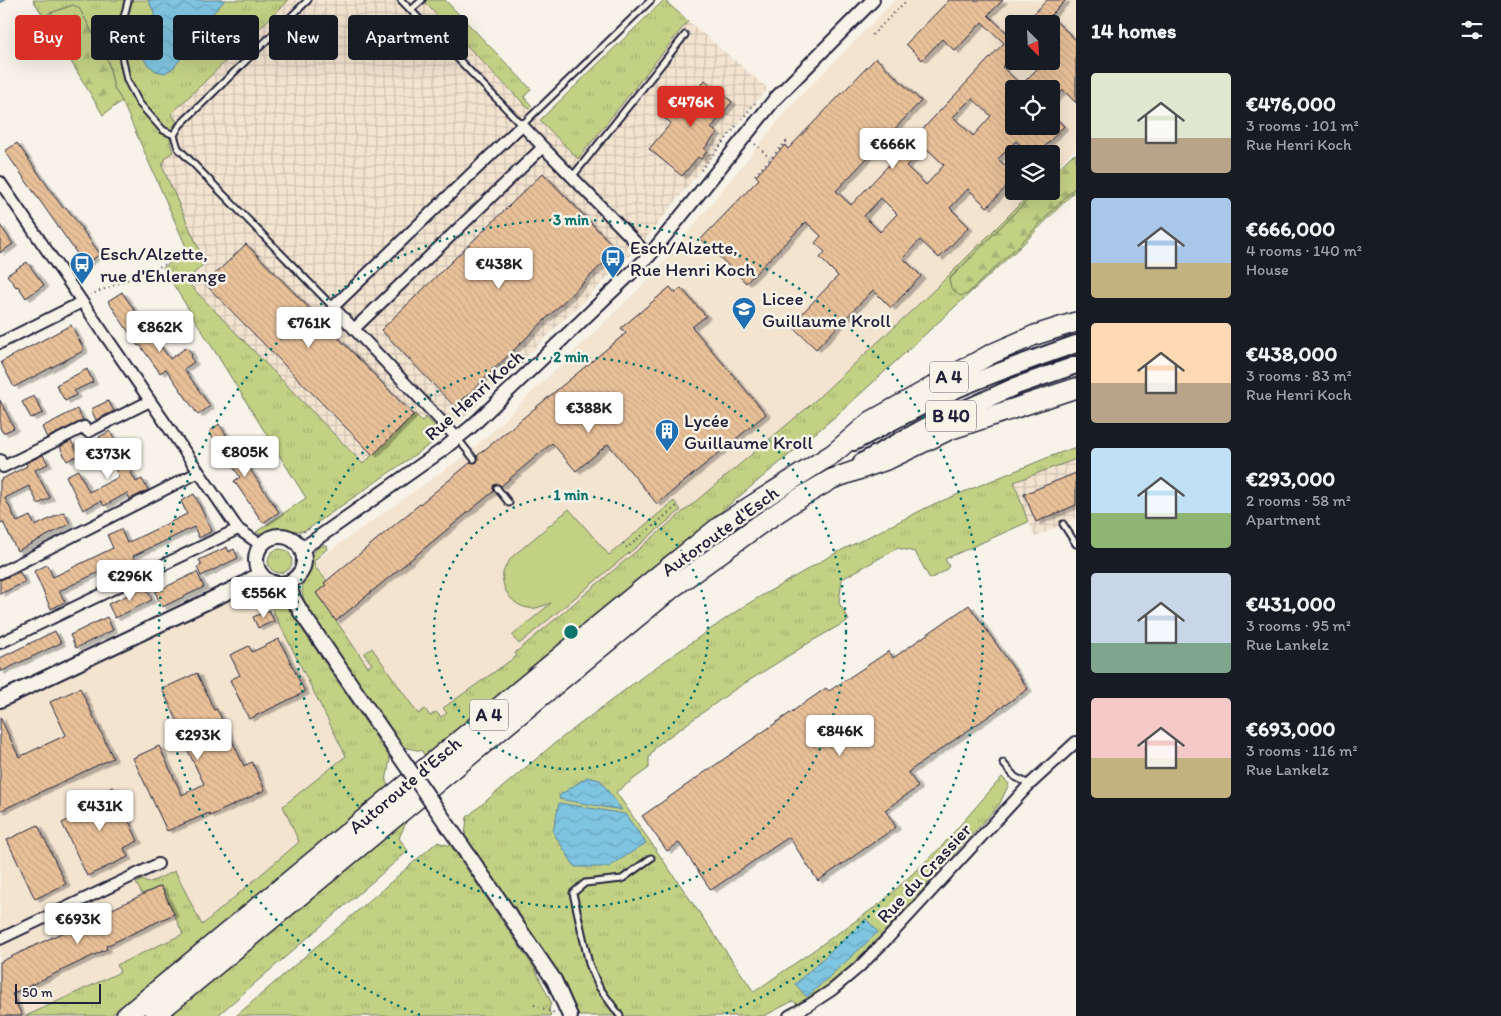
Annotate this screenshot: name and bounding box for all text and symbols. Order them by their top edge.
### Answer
chip: Buy [15,15,81,60]
chip: Rent [91,15,163,60]
chip: Filters [173,15,259,60]
chip: New [269,15,338,60]
chip: Apartment [348,15,468,60]
north arrow [1005,15,1060,70]
map controls [1005,15,1060,200]
icon: filters [1458,16,1486,44]
text: 14 homes [1091,18,1176,43]
button: locate [1005,80,1060,135]
pin: €476K [656,86,726,128]
text: €476,000 [1246,91,1336,116]
text: €476K [668,92,714,111]
icon: home [1131,93,1191,153]
text: 3 rooms · 101 m² [1246,116,1359,135]
pin: €666K [858,128,928,170]
text: €666K [871,134,915,153]
text: Rue Henri Koch [1246,135,1352,154]
button: layers [1005,145,1060,200]
text: 3 min [553,211,590,229]
text: €666,000 [1246,216,1335,241]
icon: home [1131,218,1191,278]
place label: Esch/Alzette, Rue Henri Koch [630,236,756,281]
text: 4 rooms · 140 m² [1246,241,1362,260]
place label: Esch/Alzette, rue d'Ehlerange [100,242,226,287]
bus stop icon: Esch/Alzette, Rue Henri Koch [600,245,626,279]
pin: €438K [464,248,534,290]
bus stop icon: Esch/Alzette, rue d'Ehlerange [69,251,95,285]
text: €438K [476,254,522,273]
text: House [1246,260,1289,279]
place label: Licee Guillaume Kroll [762,287,891,332]
school or university icon: Licee Guillaume Kroll [731,296,757,330]
pin: €761K [274,306,344,349]
pin: €862K [125,310,195,353]
text: €761K [287,313,331,332]
text: €862K [137,317,183,336]
text: €438,000 [1246,341,1337,366]
icon: home [1131,343,1191,403]
street label: Rue Henri Koch [420,344,529,446]
text: 2 min [553,348,590,366]
road number: A 4 [930,362,968,392]
text: 3 rooms · 83 m² [1246,366,1352,385]
text: Rue Henri Koch [1246,385,1352,404]
pin: €388K [554,392,624,434]
text: €388K [566,398,612,417]
road number: B 40 [926,401,976,432]
place label: Lycée Guillaume Kroll [684,409,813,454]
building icon: Lycée Guillaume Kroll [654,418,680,452]
pin: €805K [210,436,280,478]
pin: €373K [73,438,143,480]
text: €805K [222,442,268,461]
text: €373K [86,444,130,463]
text: €293,000 [1246,466,1335,491]
icon: home [1131,468,1191,528]
street label: Autoroute d'Esch [657,480,784,581]
text: 1 min [554,486,589,504]
text: 2 rooms · 58 m² [1246,491,1351,510]
text: Apartment [1246,510,1321,529]
pin: €296K [95,560,165,602]
text: €296K [108,566,152,585]
pin: €556K [229,576,299,619]
text: €556K [242,583,286,602]
text: €431,000 [1246,591,1336,616]
icon: home [1131,593,1191,653]
text: 3 rooms · 95 m² [1246,616,1351,635]
centre of rings [562,623,580,641]
text: Rue Lankelz [1246,635,1329,654]
road number: A 4 [470,700,508,730]
pin: €846K [805,714,875,757]
text: €693,000 [1246,716,1335,741]
pin: €293K [163,718,233,761]
icon: home [1131,718,1191,778]
text: €846K [817,721,863,740]
text: €293K [176,725,220,744]
street label: Autoroute d'Esch [344,731,466,839]
text: 3 rooms · 116 m² [1246,741,1357,760]
text: Rue Lankelz [1246,760,1329,779]
pin: €431K [65,790,135,832]
text: €431K [77,796,123,815]
street label: Rue du Crassier [872,818,977,928]
pin: €693K [43,902,113,945]
text: €693K [56,909,100,928]
scale bar [15,981,101,1004]
text: 50 m [22,984,53,1001]

